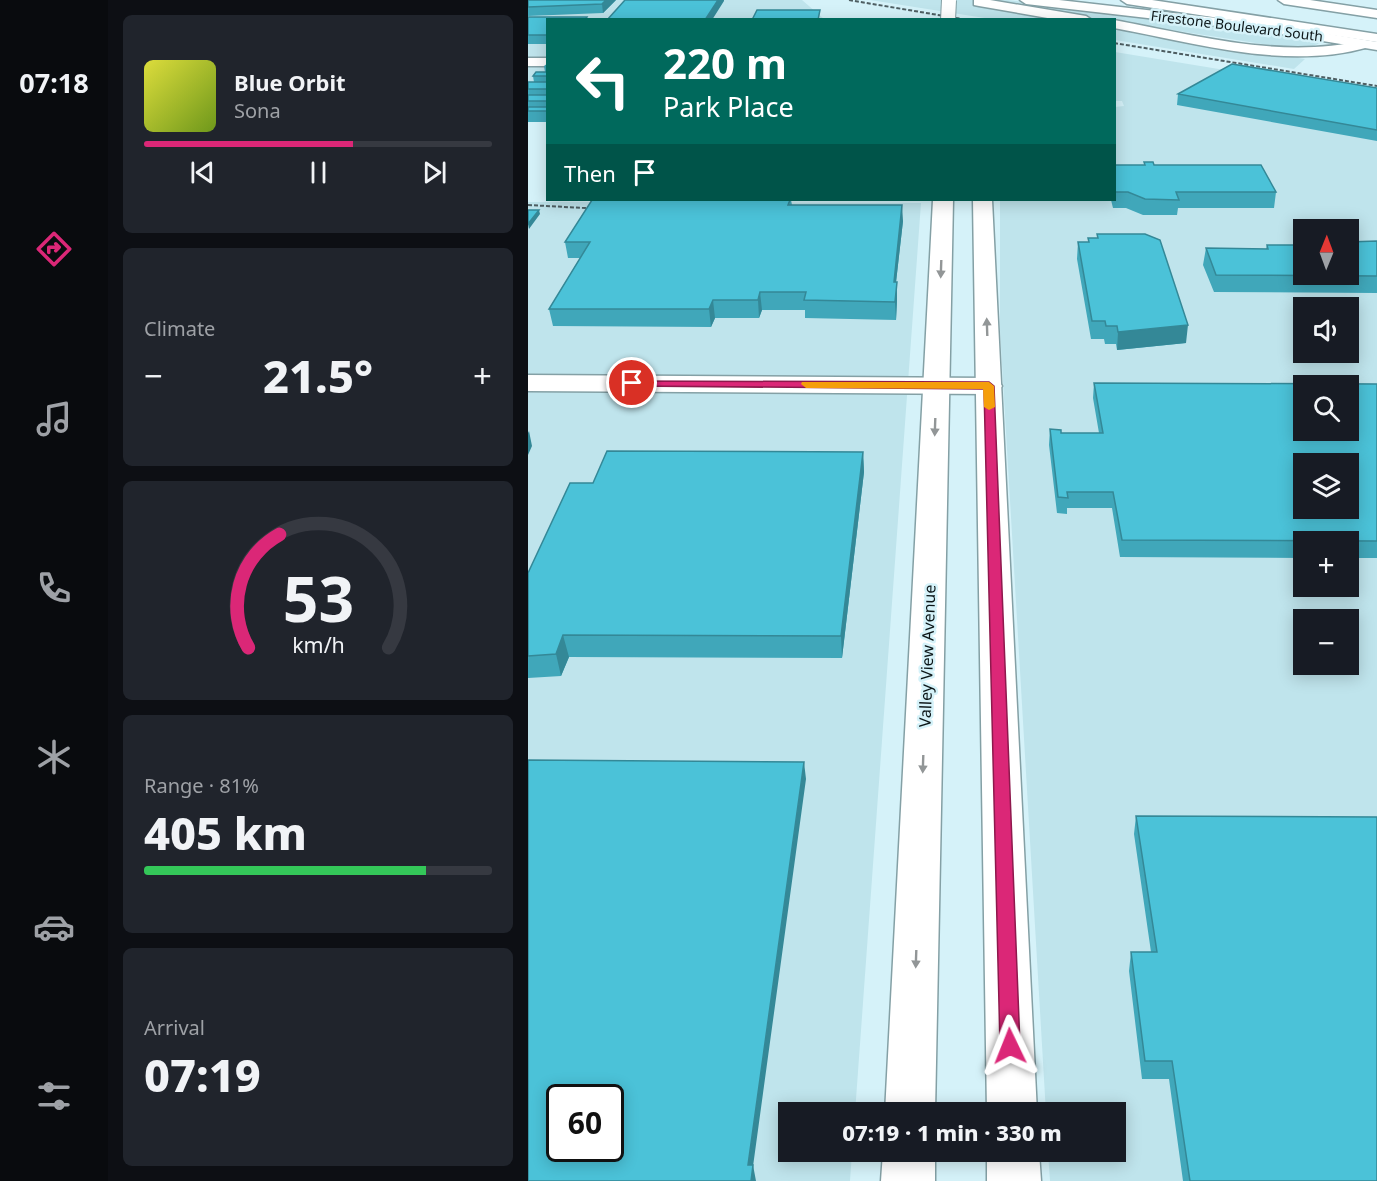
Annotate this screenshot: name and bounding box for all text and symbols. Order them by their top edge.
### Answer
street label: Firestone Boulevard South [1150,6,1324,45]
text: 220 m [663,34,787,91]
icon: left [564,42,642,120]
text: 07:18 [19,64,89,101]
text: Blue Orbit [234,67,346,97]
text: Park Place [663,88,794,125]
text: Sona [234,97,281,124]
icon: previous [186,156,219,189]
icon: pause [302,156,335,189]
icon: next [418,156,451,189]
icon: arrive [628,156,661,189]
text: Then [564,158,616,188]
north arrow [1293,219,1359,285]
map controls [1293,219,1359,675]
icon: directions [33,228,75,270]
one-way arrow [936,259,945,278]
button: sound [1293,297,1359,363]
text: Climate [144,315,215,342]
one-way arrow [982,318,991,337]
text: 21.5° [263,345,373,406]
text: − [144,353,163,398]
text: + [473,353,492,398]
pin [606,357,657,408]
icon: arrive [615,366,648,399]
button: search [1293,375,1359,441]
icon: music [33,398,75,440]
one-way arrow [931,417,940,436]
button: layers [1293,453,1359,519]
button: + [1293,531,1359,597]
text: 53 [282,555,354,640]
icon: phone [33,567,75,609]
street label: Valley View Avenue [914,584,940,728]
button: − [1293,609,1359,675]
text: km/h [292,630,344,659]
icon: climate [33,736,75,778]
one-way arrow [918,754,927,773]
text: Range · 81% [144,772,259,799]
text: 405 km [144,802,307,863]
icon: car [33,906,75,948]
one-way arrow [911,949,920,968]
text: Arrival [144,1014,205,1041]
position arrow [978,1014,1042,1078]
text: 07:19 [144,1044,261,1105]
icon: filters [33,1075,75,1117]
speed limit sign: 60 [546,1084,624,1162]
text: 07:19 · 1 min · 330 m [842,1117,1062,1147]

